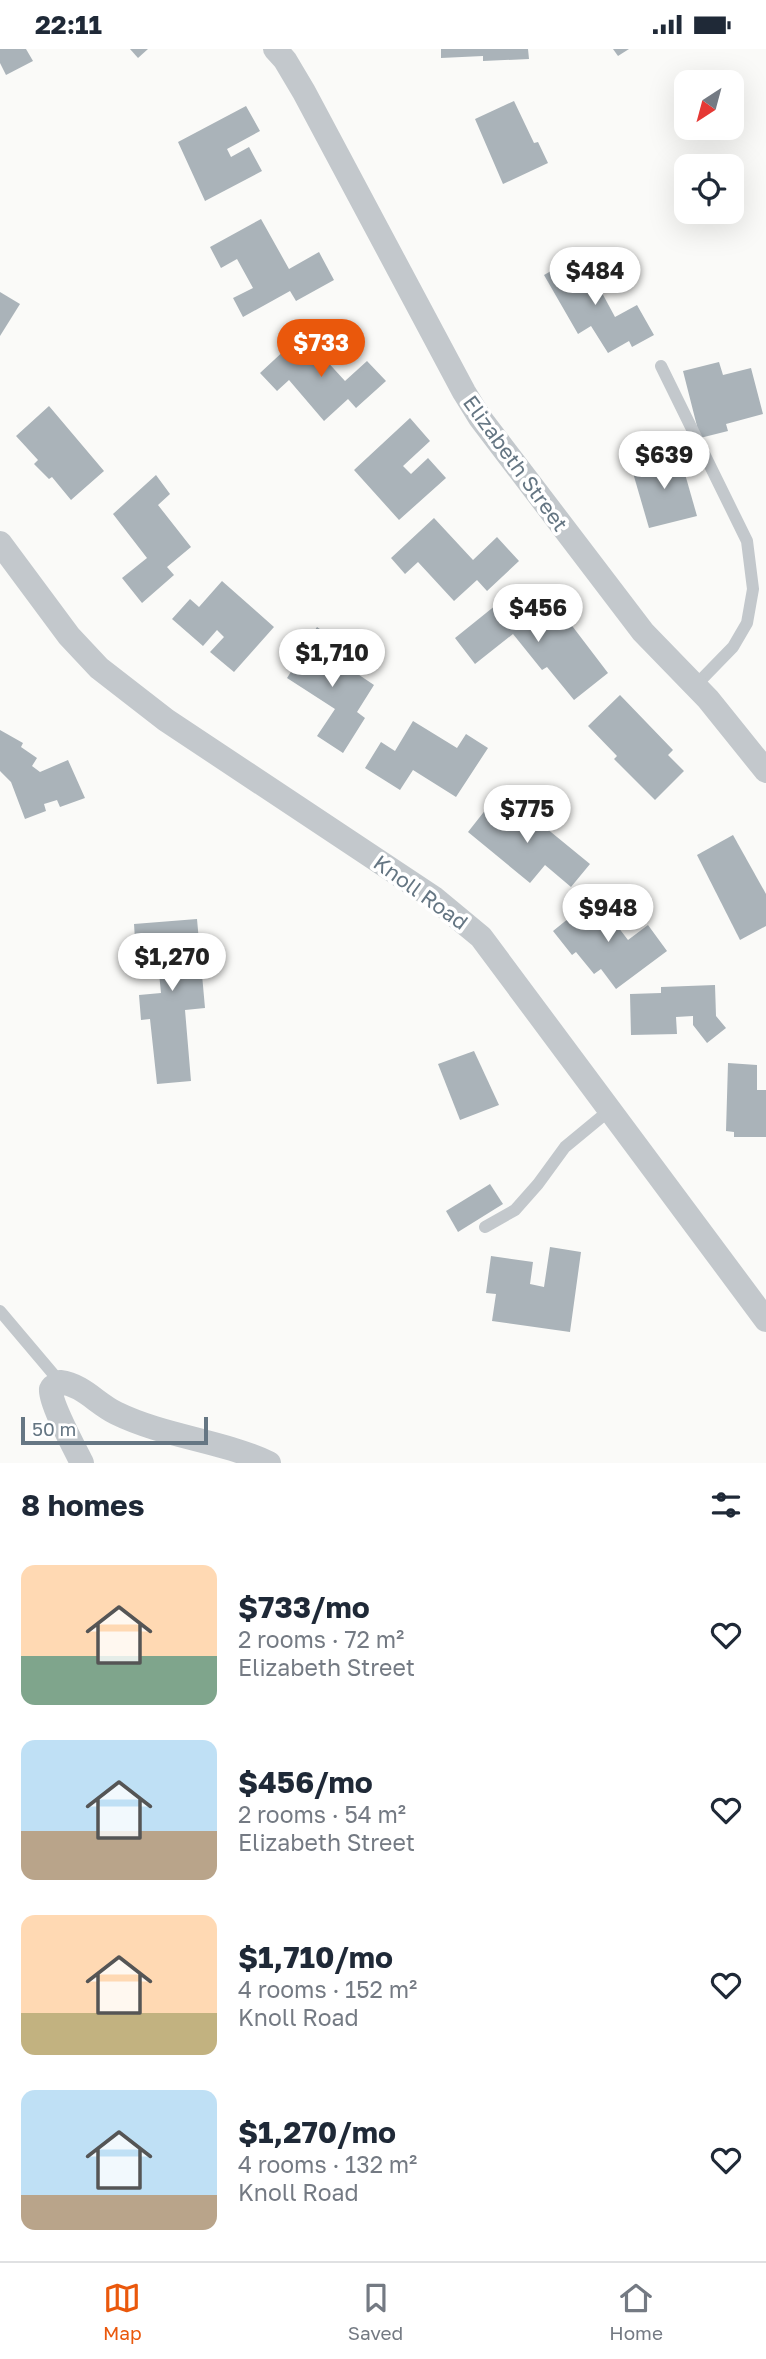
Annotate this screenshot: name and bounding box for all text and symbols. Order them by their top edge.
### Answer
text: 22:11 [35,9,102,40]
north arrow [674,70,744,140]
map controls [674,70,744,224]
button: locate [674,154,744,224]
pin: $484 [554,247,636,307]
text: $484 [566,256,624,284]
pin: $733 [280,319,362,379]
text: $733 [293,328,349,356]
street label: Elizabeth Street [458,390,574,536]
pin: $639 [623,431,705,491]
text: $639 [635,440,693,468]
pin: $456 [497,585,579,644]
text: $456 [509,593,567,621]
pin: $1,710 [275,629,389,689]
text: $1,710 [295,638,369,666]
pin: $775 [486,785,568,845]
text: $775 [500,794,554,822]
street label: Knoll Road [369,849,473,935]
pin: $948 [567,885,649,944]
text: $948 [578,893,638,921]
pin: $1,270 [115,933,229,993]
text: $1,270 [134,942,210,970]
scale bar [21,1414,208,1446]
text: 50 m [32,1417,76,1440]
icon: filters [707,1486,745,1524]
text: 8 homes [21,1487,145,1523]
text: $733/mo [238,1589,370,1625]
icon: home [77,1593,161,1677]
icon: heart [707,1616,745,1654]
text: 2 rooms · 72 m² [238,1625,404,1653]
text: Elizabeth Street [238,1653,415,1681]
text: $456/mo [238,1764,373,1800]
icon: home [77,1768,161,1852]
icon: heart [707,1791,745,1829]
text: 2 rooms · 54 m² [238,1800,406,1828]
text: Elizabeth Street [238,1828,415,1856]
text: $1,710/mo [238,1939,393,1975]
icon: home [77,1943,161,2027]
icon: heart [707,1966,745,2004]
text: 4 rooms · 152 m² [238,1975,417,2003]
text: Knoll Road [238,2003,359,2031]
text: $1,270/mo [238,2114,396,2150]
icon: home [77,2118,161,2202]
icon: heart [707,2141,745,2179]
text: 4 rooms · 132 m² [238,2150,417,2178]
text: Knoll Road [238,2178,359,2206]
tab: Map [103,2279,142,2344]
tab: Saved [348,2279,403,2344]
tab: Home [609,2279,663,2344]

